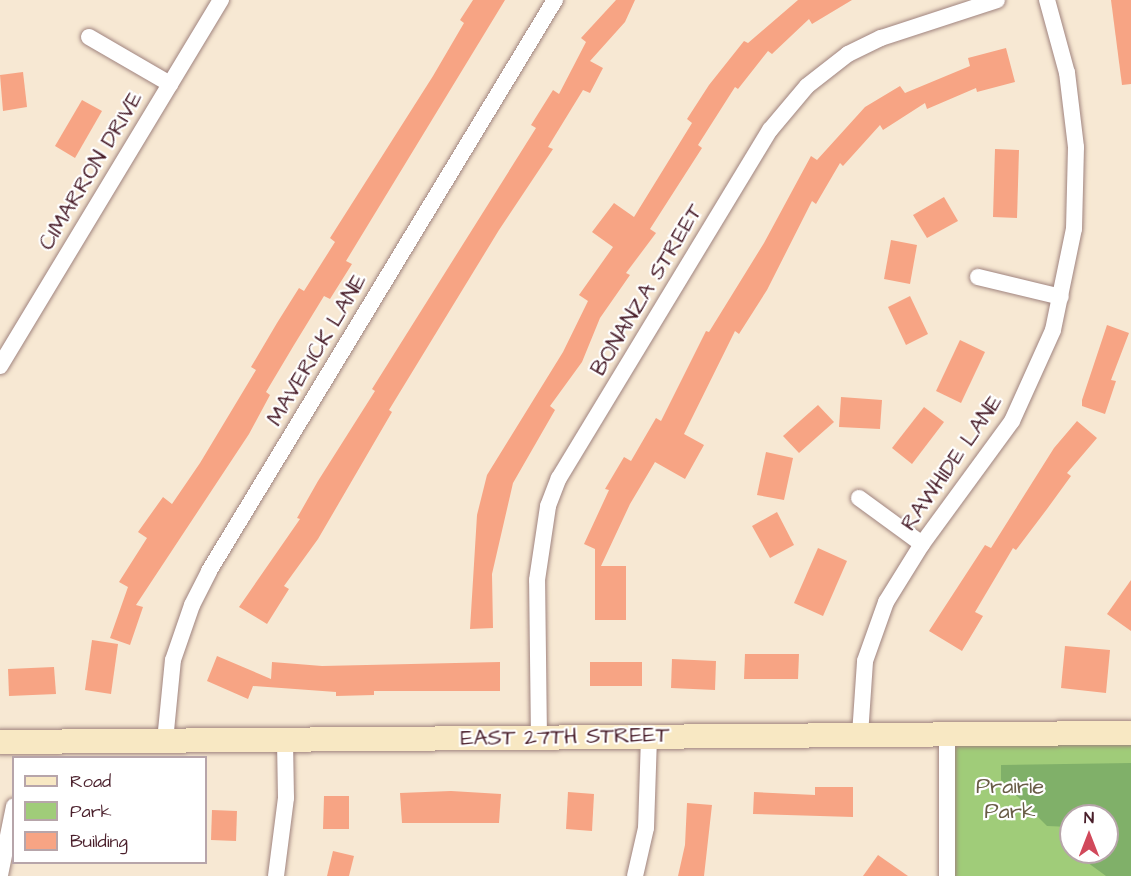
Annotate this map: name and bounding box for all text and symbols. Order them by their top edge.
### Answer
street label: CIMARRON DRIVE [33,87,149,255]
street label: BONANZA STREET [585,199,709,381]
street label: MAVERICK LANE [261,270,373,430]
street label: RAWHIDE LANE [895,390,1009,536]
street label: EAST 27TH STREET [460,722,670,752]
legend [12,756,207,864]
text: Road [70,769,111,794]
park label: Prairie Park [976,773,1044,824]
text: Park [70,799,112,824]
north arrow [1059,804,1119,864]
text: N [1084,807,1094,829]
text: Building [70,829,128,854]

